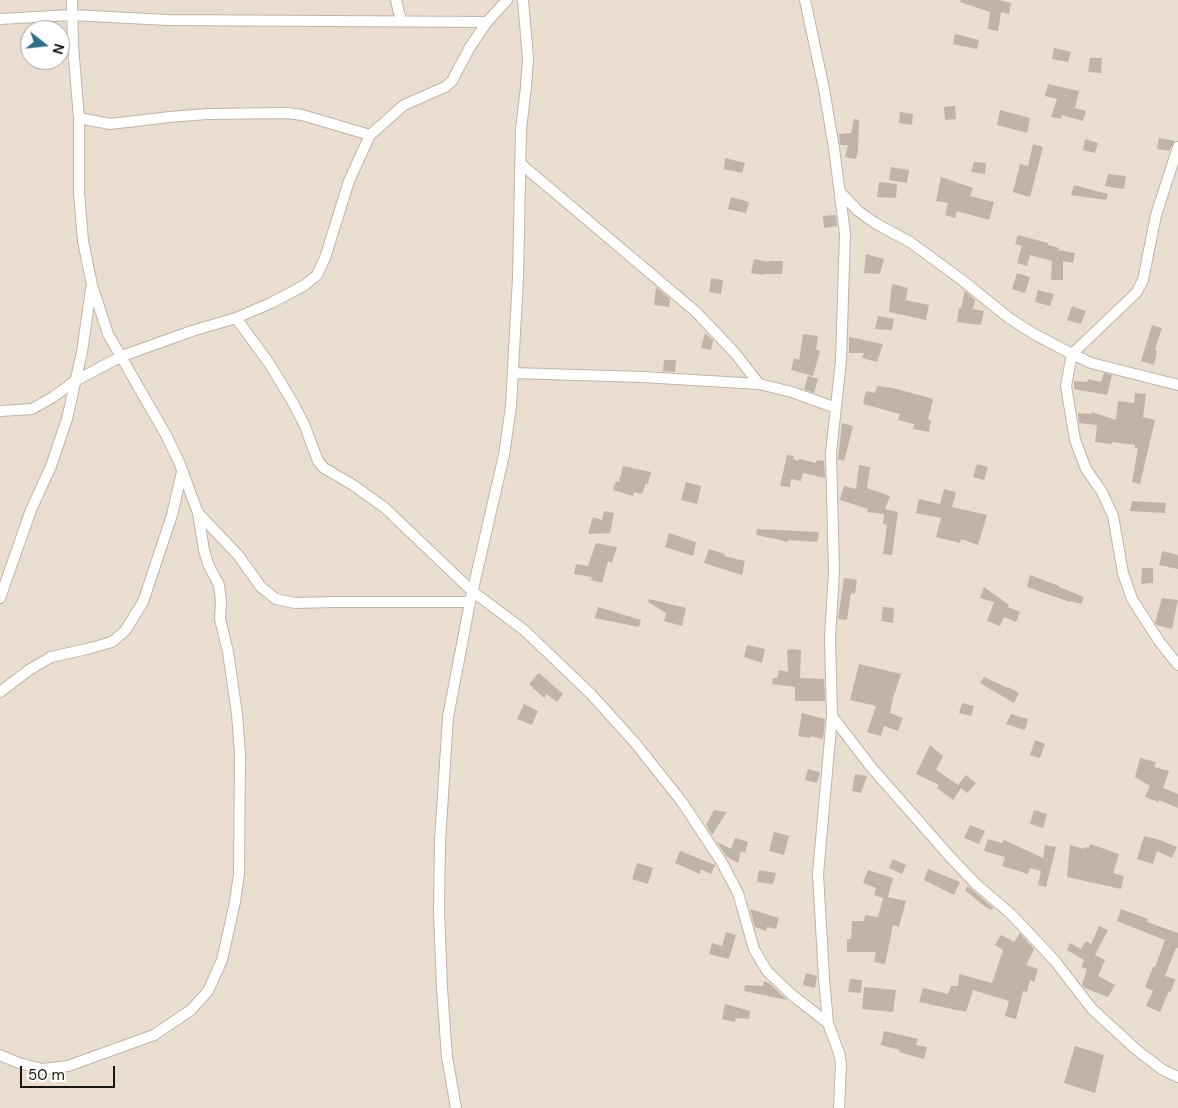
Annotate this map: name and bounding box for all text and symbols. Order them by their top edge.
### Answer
north arrow [20,20,70,70]
text: N [48,41,69,56]
scale bar [22,1056,118,1088]
text: 50 m [28,1065,65,1085]

